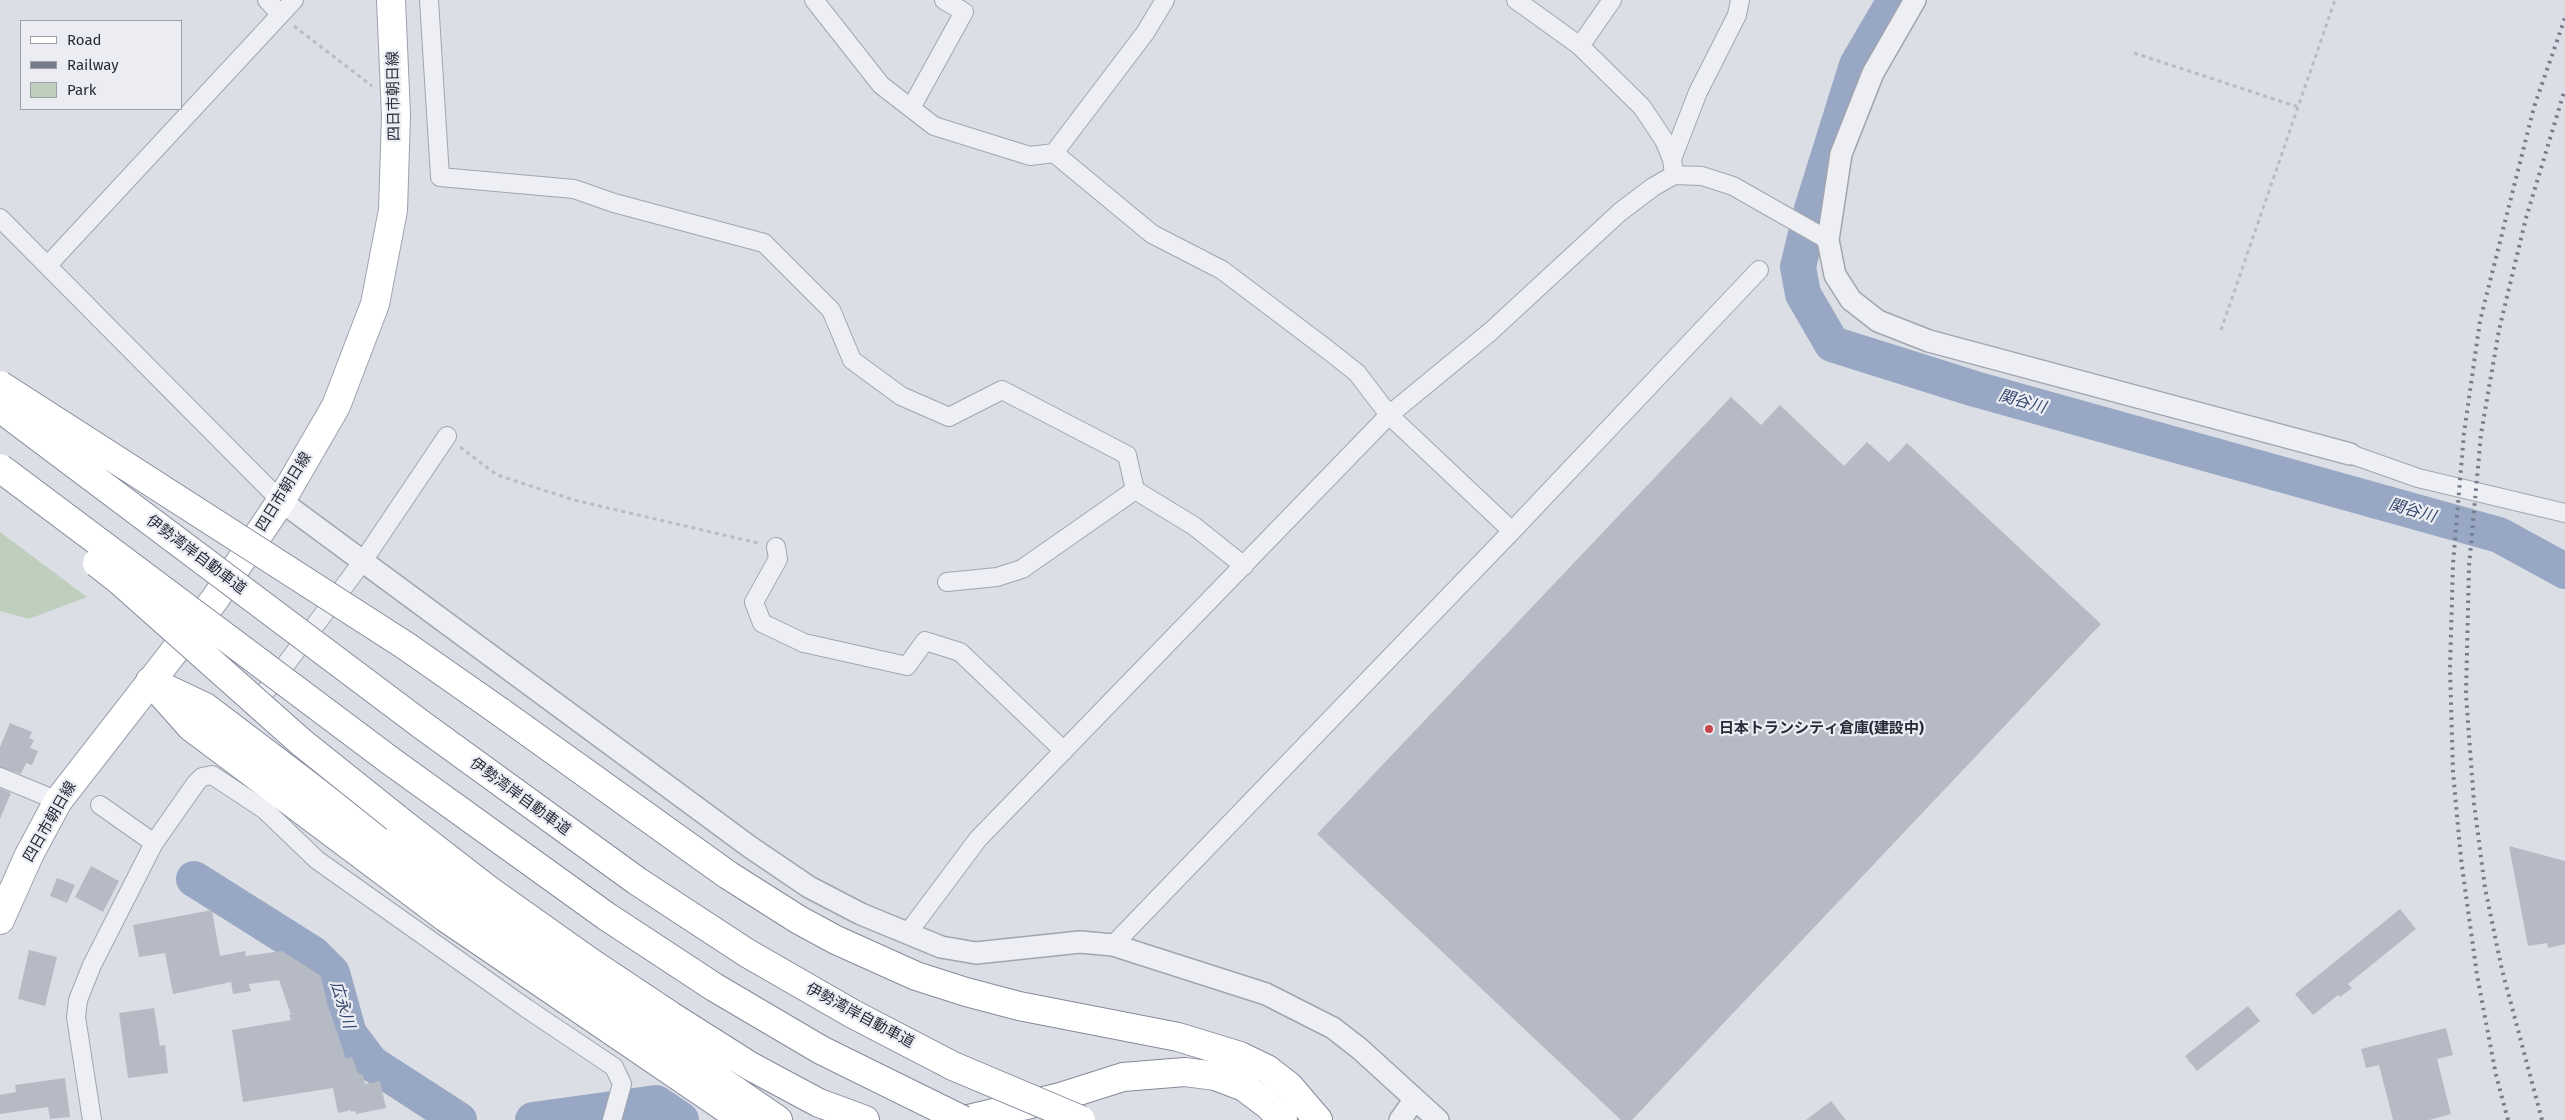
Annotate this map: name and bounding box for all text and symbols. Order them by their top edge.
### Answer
legend [20,20,182,110]
text: Road [67,31,102,49]
street label: 四日市朝日線 [384,51,404,141]
text: Railway [67,56,119,74]
text: Park [67,81,97,99]
water label: 関谷川 [1996,386,2048,418]
street label: 四日市朝日線 [253,449,315,535]
water label: 関谷川 [2386,495,2438,527]
street label: 伊勢湾岸自動車道 [143,512,249,598]
place label: 日本トランシティ倉庫(建設中) [1719,720,1924,738]
marker: 日本トランシティ倉庫(建設中) [1703,723,1715,735]
street label: 伊勢湾岸自動車道 [466,754,574,840]
street label: 四日市朝日線 [20,779,80,865]
water label: 広永川 [326,979,358,1031]
street label: 伊勢湾岸自動車道 [803,980,917,1052]

